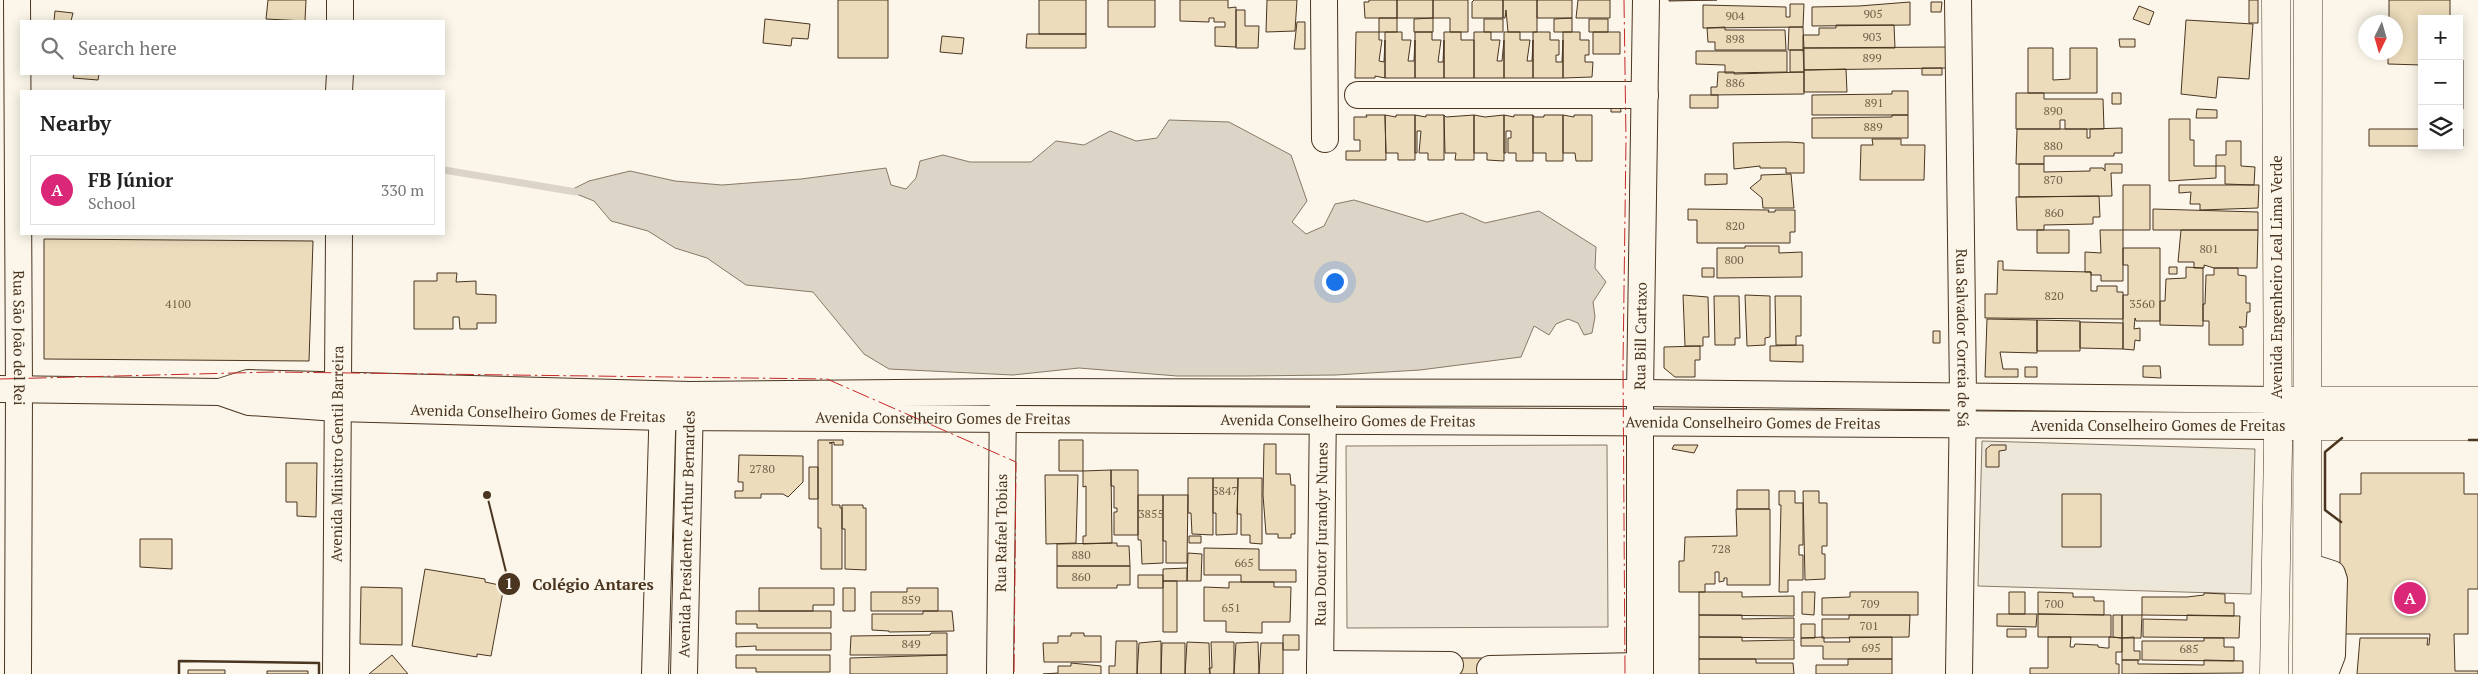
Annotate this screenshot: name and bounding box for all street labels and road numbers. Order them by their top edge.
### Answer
street label: Avenida Engenheiro Leal Lima Verde [2266,155,2286,399]
street label: Rua Salvador Correia de Sá [1952,249,1974,428]
street label: Rua São João del Rei [9,270,30,406]
street label: Rua Bill Cartaxo [1629,282,1651,390]
street label: Avenida Ministro Gentil Barreira [326,345,347,562]
street label: Avenida Conselheiro Gomes de Freitas [410,399,666,426]
street label: Avenida Conselheiro Gomes de Freitas [815,407,1071,428]
street label: Avenida Conselheiro Gomes de Freitas [1220,409,1476,431]
street label: Avenida Presidente Arthur Bernardes [673,410,699,658]
street label: Avenida Conselheiro Gomes de Freitas [1625,411,1881,433]
street label: Avenida Conselheiro Gomes de Freitas [2030,415,2286,435]
street label: Rua Doutor Jurandyr Nunes [1310,442,1332,626]
street label: Rua Rafael Tobias [990,474,1011,592]

